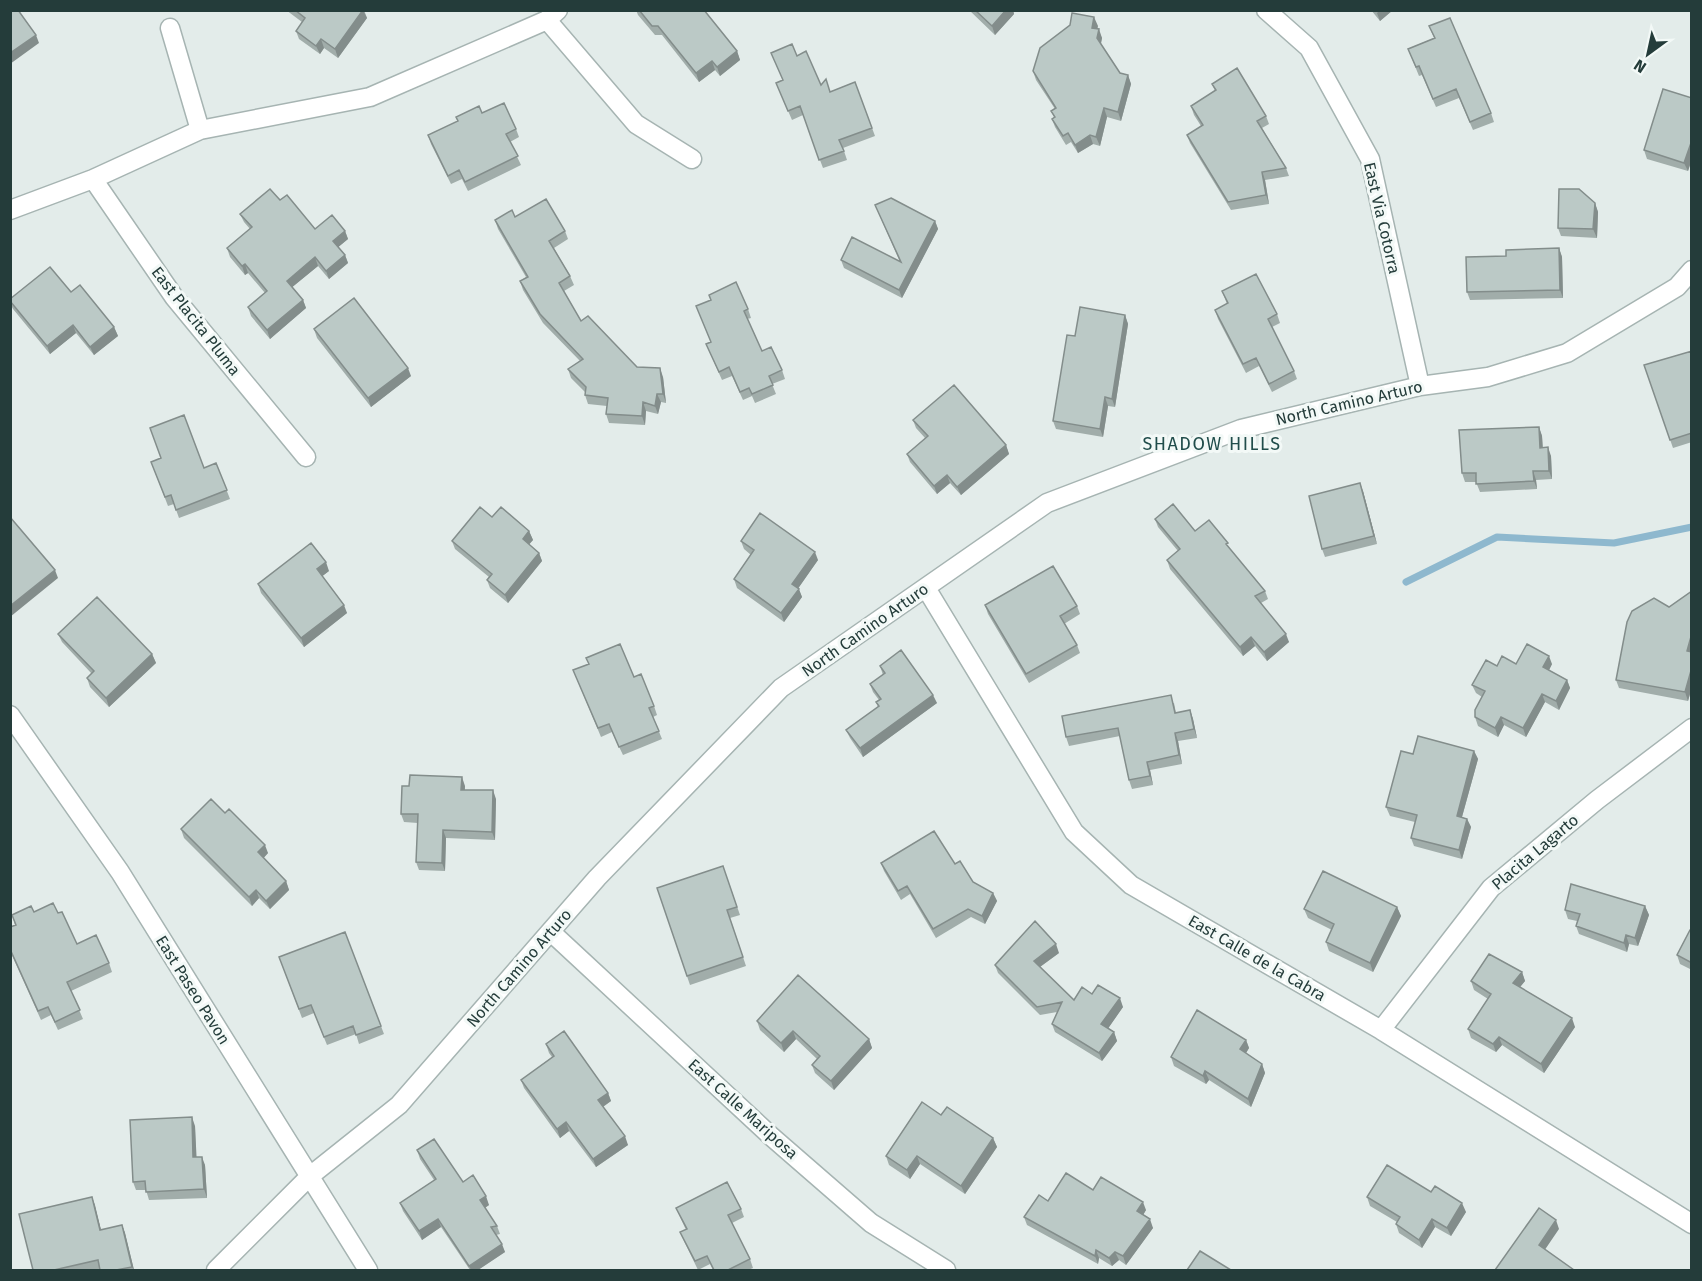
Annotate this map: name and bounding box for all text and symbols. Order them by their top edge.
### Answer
north arrow [1618,24,1678,84]
text: N [1630,55,1650,77]
street label: East Via Cotorra [1360,160,1404,276]
street label: East Placita Pluma [148,263,244,379]
street label: North Camino Arturo [1274,377,1424,429]
district label: SHADOW HILLS [1142,433,1282,455]
street label: North Camino Arturo [798,579,932,681]
street label: Placita Lagarto [1488,810,1582,894]
street label: North Camino Arturo [463,905,575,1031]
street label: East Calle de la Cabra [1185,911,1329,1005]
street label: East Paseo Pavon [152,932,234,1048]
street label: East Calle Mariposa [684,1055,802,1163]

